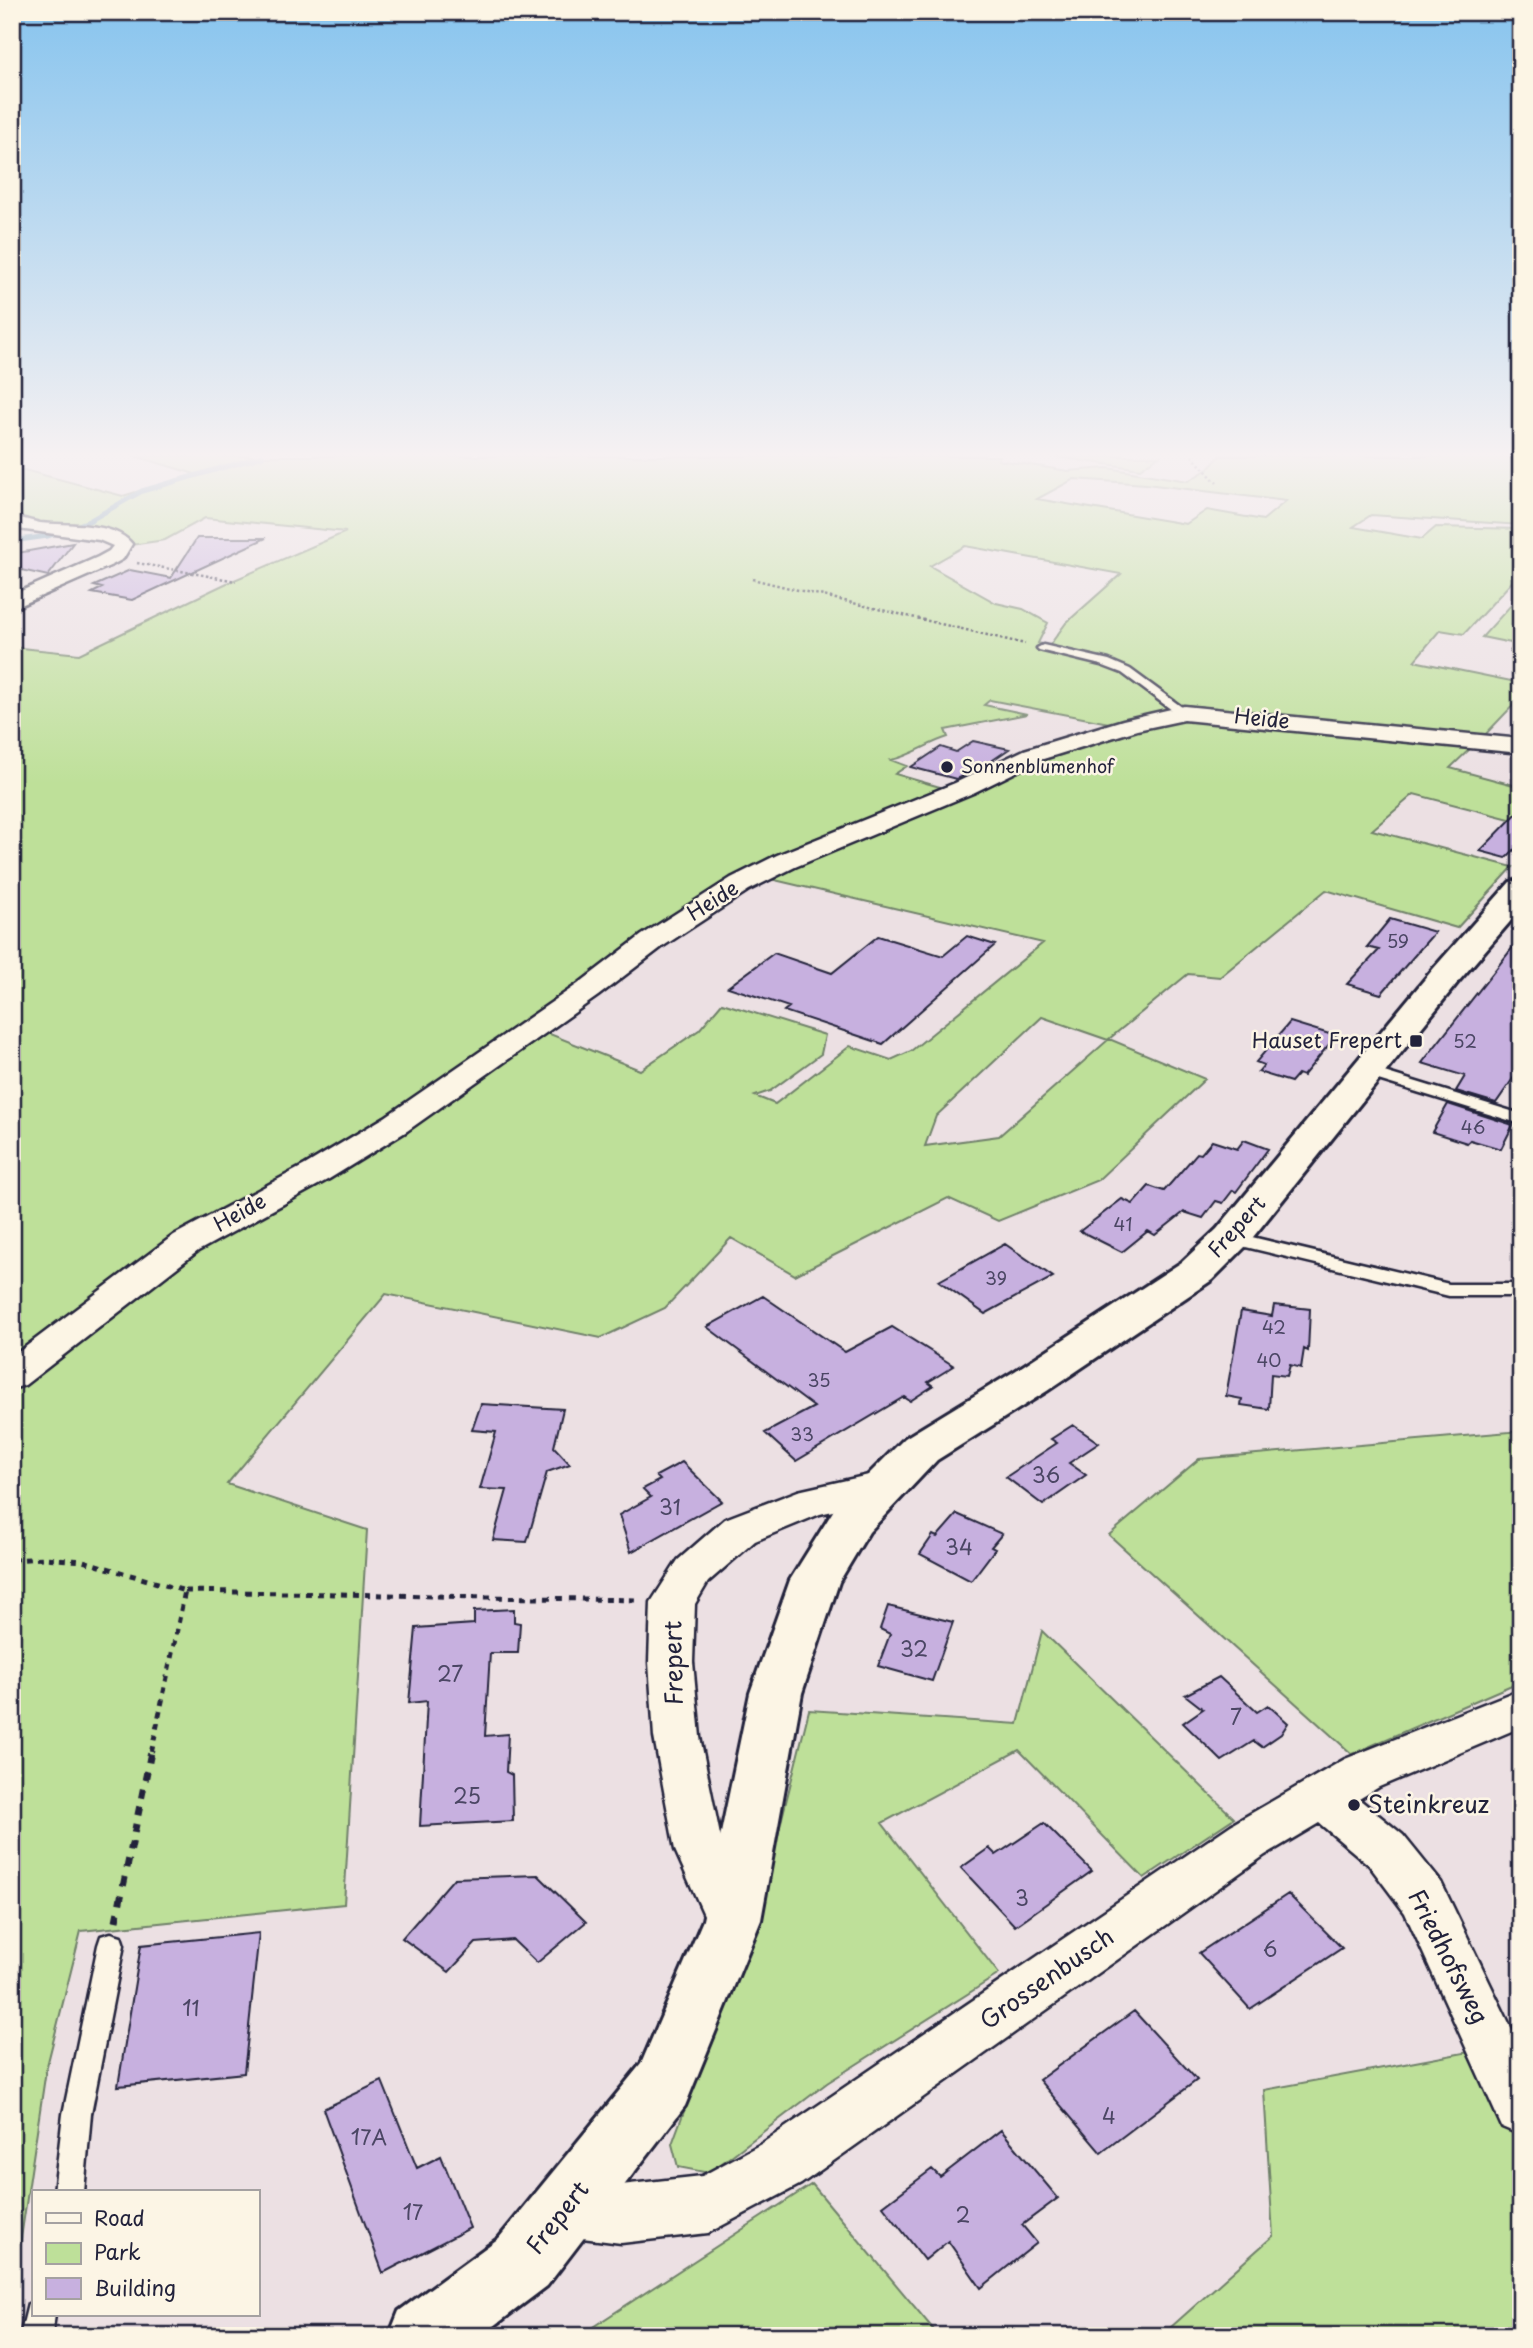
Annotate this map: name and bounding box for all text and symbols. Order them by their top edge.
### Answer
street label: Heide [1233,698,1292,736]
place label: Sonnenblumenhof [961,752,1116,779]
marker: Sonnenblumenhof [939,759,955,775]
street label: Heide [680,871,744,928]
house number: 59 [1387,927,1409,954]
place label: Hauset Frepert [1252,1023,1402,1055]
house number: 52 [1453,1027,1477,1054]
marker: Hauset Frepert [1408,1033,1424,1049]
house number: 46 [1461,1113,1485,1140]
street label: Heide [207,1184,271,1239]
street label: Frepert [1199,1187,1272,1264]
house number: 41 [1114,1210,1132,1237]
house number: 39 [985,1264,1007,1291]
house number: 42 [1262,1313,1286,1340]
house number: 40 [1256,1346,1282,1373]
house number: 35 [807,1366,831,1393]
house number: 33 [790,1420,814,1447]
house number: 36 [1032,1458,1060,1490]
house number: 31 [659,1490,681,1522]
house number: 34 [945,1530,973,1562]
street label: Frepert [653,1620,691,1706]
house number: 32 [900,1632,928,1664]
house number: 27 [437,1657,463,1689]
house number: 7 [1230,1700,1242,1732]
house number: 25 [453,1779,481,1811]
place label: Steinkreuz [1368,1785,1489,1821]
marker: Steinkreuz [1346,1797,1362,1813]
house number: 3 [1015,1881,1029,1913]
street label: Friedhofsweg [1400,1882,1499,2030]
street label: Grossenbusch [971,1918,1120,2037]
house number: 6 [1263,1932,1277,1964]
house number: 11 [182,1991,200,2023]
house number: 4 [1102,2099,1116,2131]
house number: 17A [351,2120,387,2152]
street label: Frepert [516,2172,597,2261]
legend [32,2190,259,2316]
house number: 17 [403,2195,423,2227]
house number: 2 [956,2198,970,2230]
text: Road [94,2201,145,2233]
text: Park [94,2235,141,2267]
text: Building [94,2271,176,2303]

